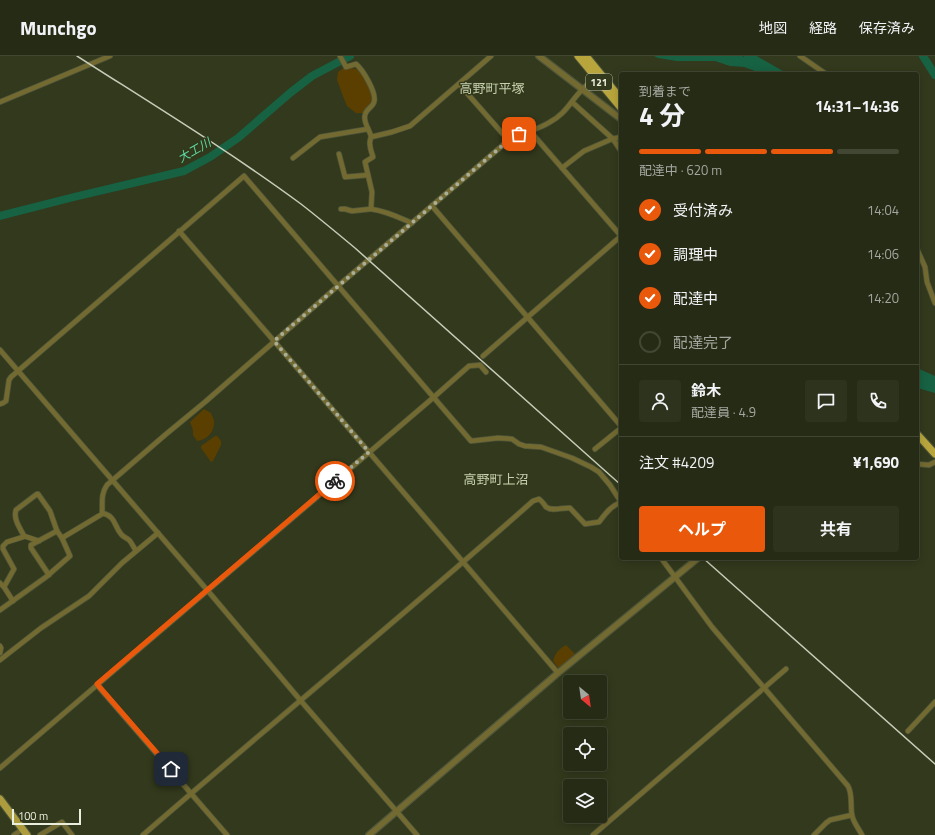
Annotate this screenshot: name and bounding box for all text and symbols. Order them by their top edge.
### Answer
text: Munchgo [20,13,97,42]
text: 地図 [759,17,787,38]
text: 経路 [809,17,837,38]
text: 保存済み [859,17,915,38]
road number: 121 [586,74,612,90]
district label: 高野町平塚 [459,78,525,98]
text: 到着まで [639,81,691,101]
text: 14:31–14:36 [815,95,899,118]
text: 4 分 [639,96,685,135]
pin [502,117,536,151]
icon: bag [508,123,530,145]
water label: 大工川 [174,132,216,167]
text: 配達中 · 620 m [639,160,722,180]
icon: check [639,199,661,221]
text: 受付済み [673,199,733,222]
text: 14:04 [867,200,899,220]
icon: check [639,243,661,265]
text: 調理中 [673,243,718,266]
text: 14:06 [867,244,899,264]
icon: check [639,287,661,309]
text: 配達中 [673,287,718,310]
text: 14:20 [867,288,899,308]
text: 配達完了 [673,331,733,354]
text: 鈴木 [691,379,721,402]
button: person [639,380,681,422]
button: chat [805,380,847,422]
button: phone [857,380,899,422]
text: 配達員 · 4.9 [691,402,756,422]
text: 注文 #4209 [639,451,714,474]
text: ¥1,690 [853,451,899,474]
courier [315,461,355,501]
district label: 高野町上沼 [463,469,529,489]
icon: bike [324,470,346,492]
button: ヘルプ [639,506,765,552]
button: 共有 [773,506,899,552]
north arrow [563,675,607,719]
map controls [563,675,607,823]
button: locate [563,727,607,771]
pin [154,752,188,786]
icon: home [160,758,182,780]
button: layers [563,779,607,823]
scale bar [12,807,81,826]
text: 100 m [18,808,48,824]

